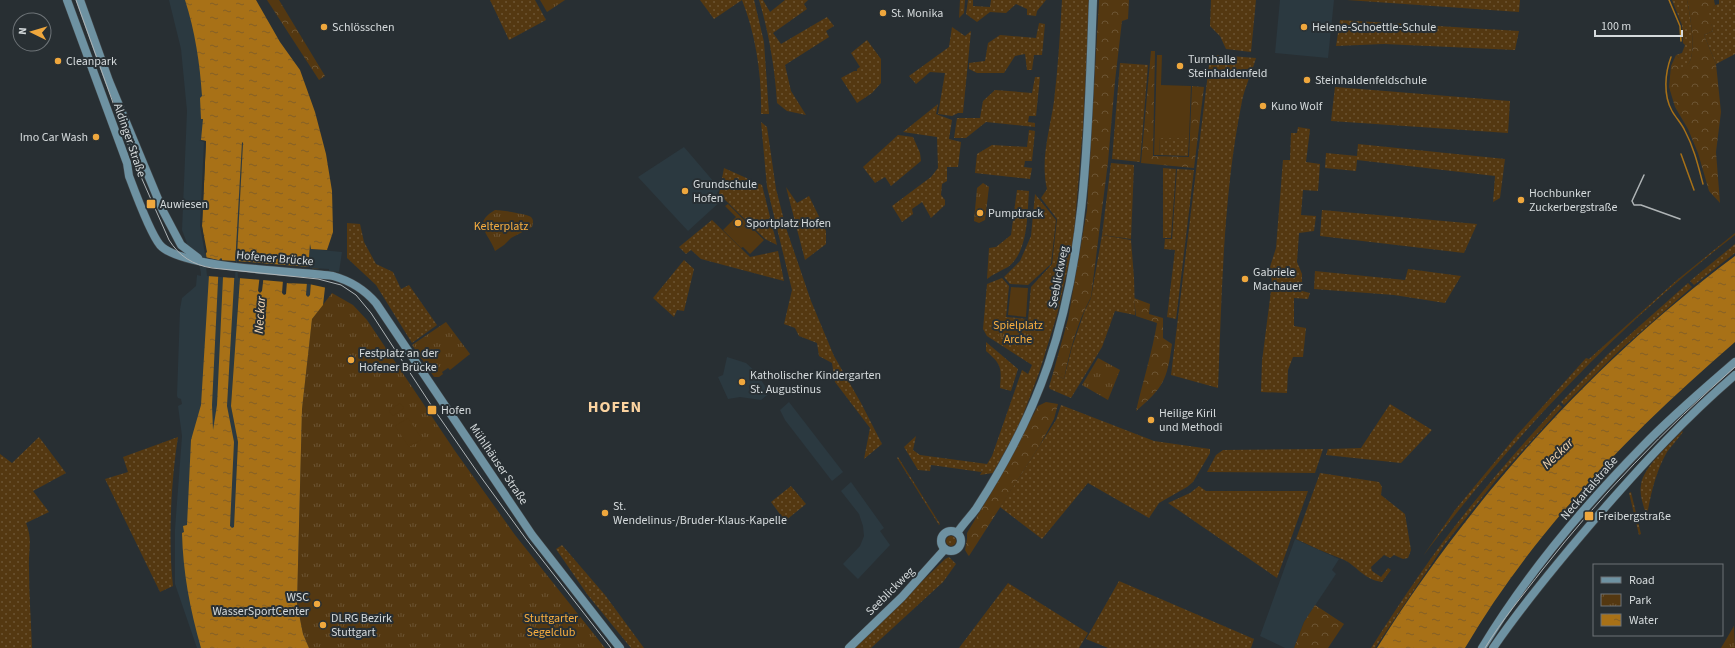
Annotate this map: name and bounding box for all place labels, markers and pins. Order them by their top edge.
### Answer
place label: St. Monika [891,5,943,22]
marker: St. Monika [878,8,888,18]
place label: Schlösschen [332,19,395,36]
place label: Helene-Schoettle-Schule [1312,19,1436,36]
marker: Schlösschen [319,22,329,32]
marker: Helene-Schoettle-Schule [1299,22,1309,32]
place label: Turnhalle Steinhaldenfeld [1188,51,1267,82]
place label: Cleanpark [66,53,117,70]
marker: Cleanpark [53,56,63,66]
marker: Turnhalle Steinhaldenfeld [1175,61,1185,71]
place label: Steinhaldenfeldschule [1315,72,1427,89]
marker: Steinhaldenfeldschule [1302,75,1312,85]
place label: Kuno Wolf [1271,98,1323,115]
marker: Kuno Wolf [1258,101,1268,111]
place label: Imo Car Wash [20,129,88,146]
marker: Imo Car Wash [91,132,101,142]
place label: Grundschule Hofen [693,176,757,207]
place label: Hochbunker Zuckerbergstraße [1529,185,1617,216]
marker: Grundschule Hofen [680,186,690,196]
marker: Hochbunker Zuckerbergstraße [1516,195,1526,205]
place label: Auwiesen [160,196,208,213]
marker: Auwiesen [145,198,157,210]
place label: Pumptrack [988,205,1043,222]
marker: Pumptrack [975,208,985,218]
place label: Sportplatz Hofen [746,215,831,232]
marker: Sportplatz Hofen [733,218,743,228]
place label: Gabriele Machauer [1253,264,1303,295]
marker: Gabriele Machauer [1240,274,1250,284]
place label: Festplatz an der Hofener Brücke [359,345,439,376]
marker: Festplatz an der Hofener Brücke [346,355,356,365]
place label: Katholischer Kindergarten St. Augustinus [750,367,881,398]
marker: Katholischer Kindergarten St. Augustinus [737,377,747,387]
place label: Hofen [441,402,471,419]
marker: Hofen [426,404,438,416]
place label: Heilige Kiril und Methodi [1159,405,1222,436]
marker: Heilige Kiril und Methodi [1146,415,1156,425]
place label: St. Wendelinus-/Bruder-Klaus-Kapelle [613,498,787,529]
marker: St. Wendelinus-/Bruder-Klaus-Kapelle [600,508,610,518]
place label: Freibergstraße [1598,508,1671,525]
marker: Freibergstraße [1583,510,1595,522]
place label: WSC WasserSportCenter [212,589,310,620]
marker: WSC WasserSportCenter [312,599,322,609]
place label: DLRG Bezirk Stuttgart [331,610,392,641]
marker: DLRG Bezirk Stuttgart [318,620,328,630]

